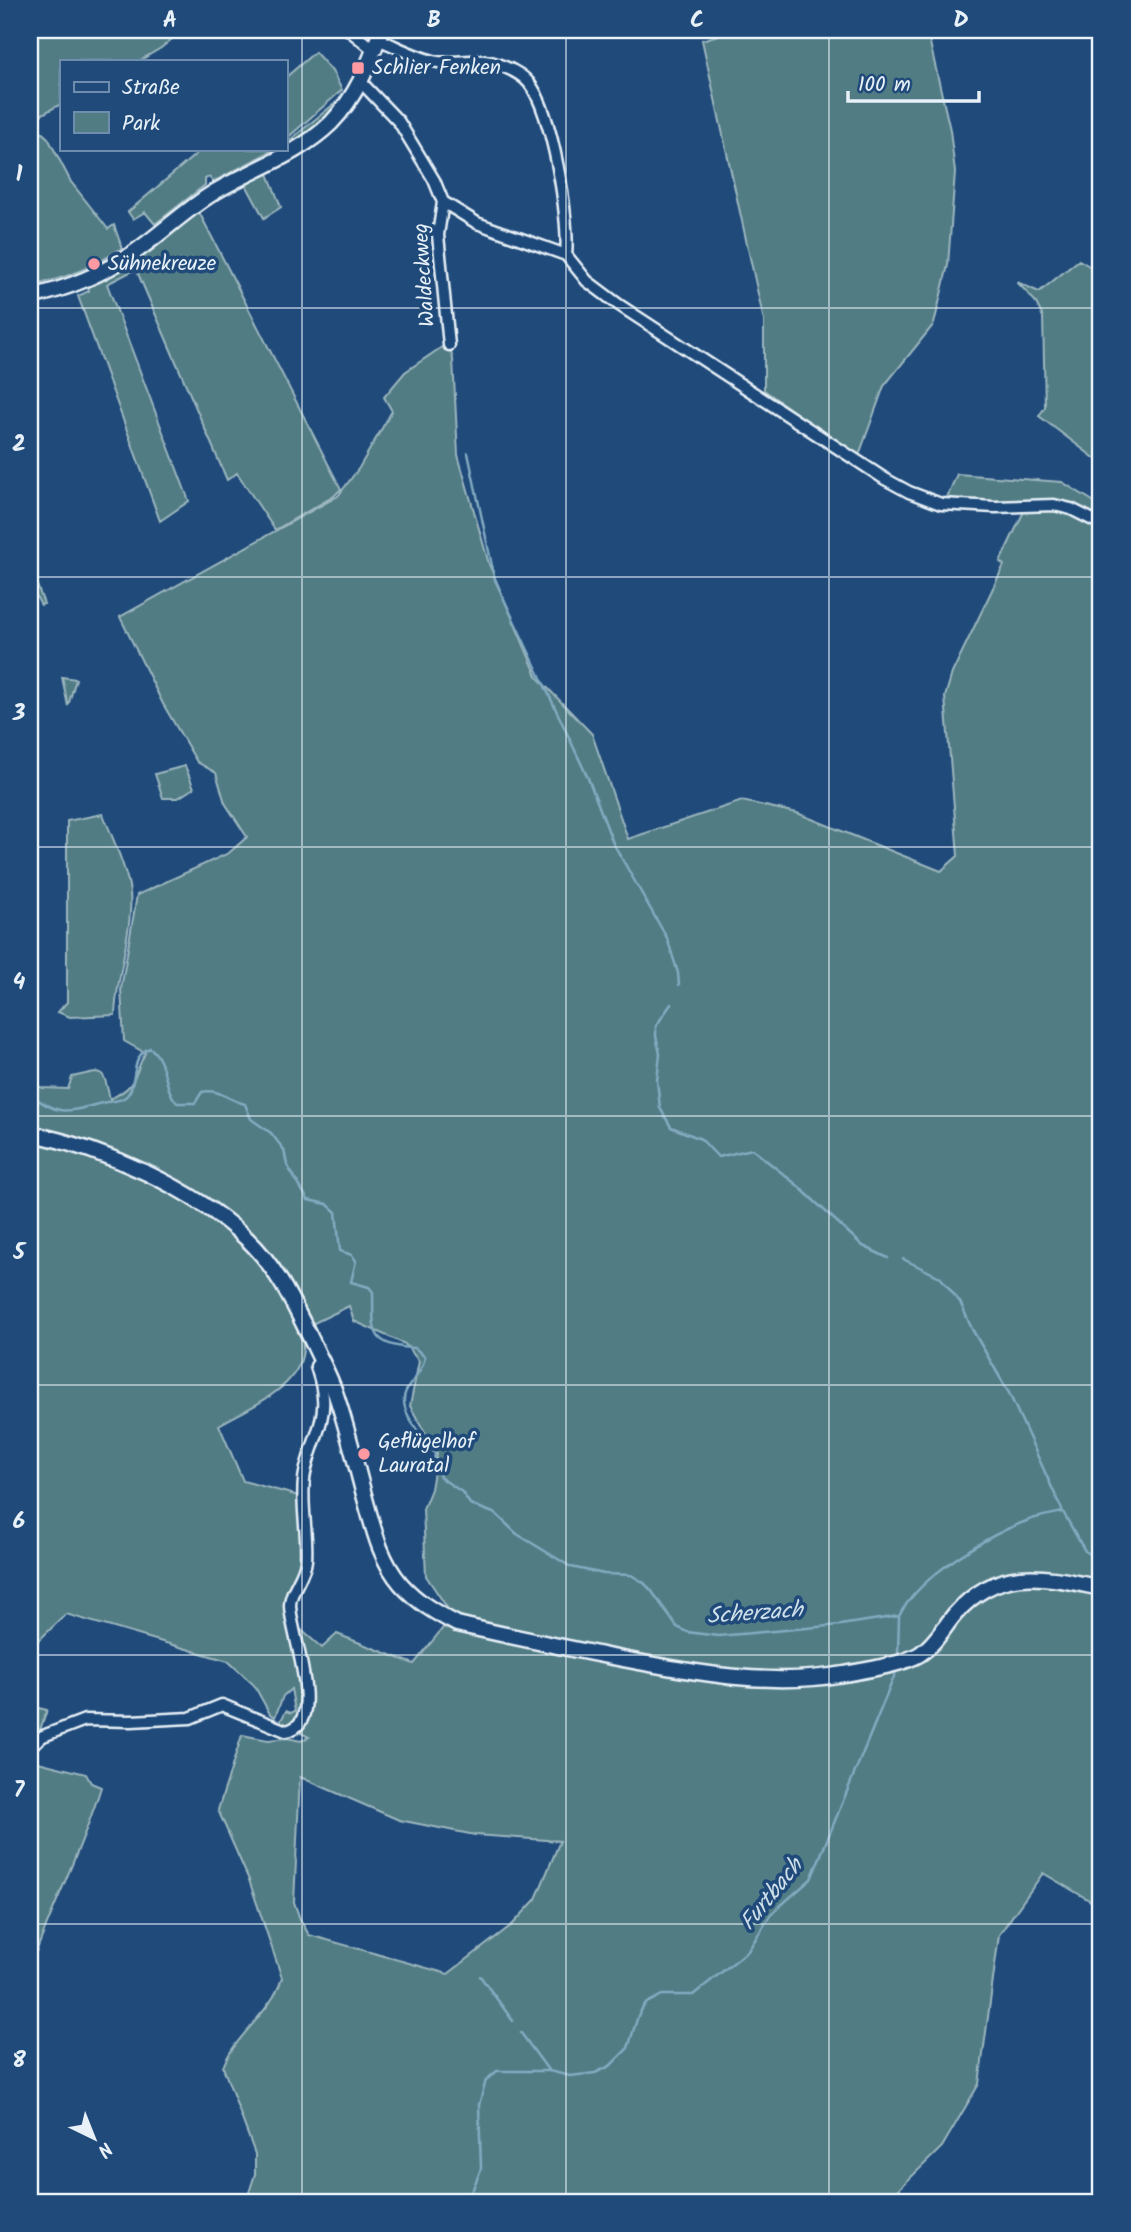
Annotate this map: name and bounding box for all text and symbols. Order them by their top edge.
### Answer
text: A [163,3,177,39]
text: B [427,3,441,39]
text: C [690,3,704,39]
text: D [953,3,969,39]
place label: Schlier Fenken [372,52,501,85]
legend [60,60,287,150]
marker: Schlier Fenken [350,60,366,76]
scale bar [848,60,979,104]
text: 100 m [858,69,911,102]
text: Straße [122,72,180,105]
text: Park [122,108,160,141]
text: 1 [16,157,23,193]
street label: Waldeckweg [405,222,445,328]
place label: Sühnekreuze [108,248,217,281]
marker: Sühnekreuze [86,256,102,272]
text: 2 [12,427,26,463]
text: 3 [12,696,26,732]
text: 4 [13,965,26,1001]
text: 5 [12,1235,27,1271]
place label: Geflügelhof Lauratal [378,1426,477,1483]
marker: Geflügelhof Lauratal [356,1446,372,1462]
text: 6 [13,1504,25,1540]
water label: Scherzach [706,1593,806,1635]
text: 7 [14,1773,26,1809]
water label: Furtbach [731,1849,814,1939]
text: 8 [12,2043,26,2079]
north arrow [60,2102,130,2172]
text: N [90,2134,119,2164]

